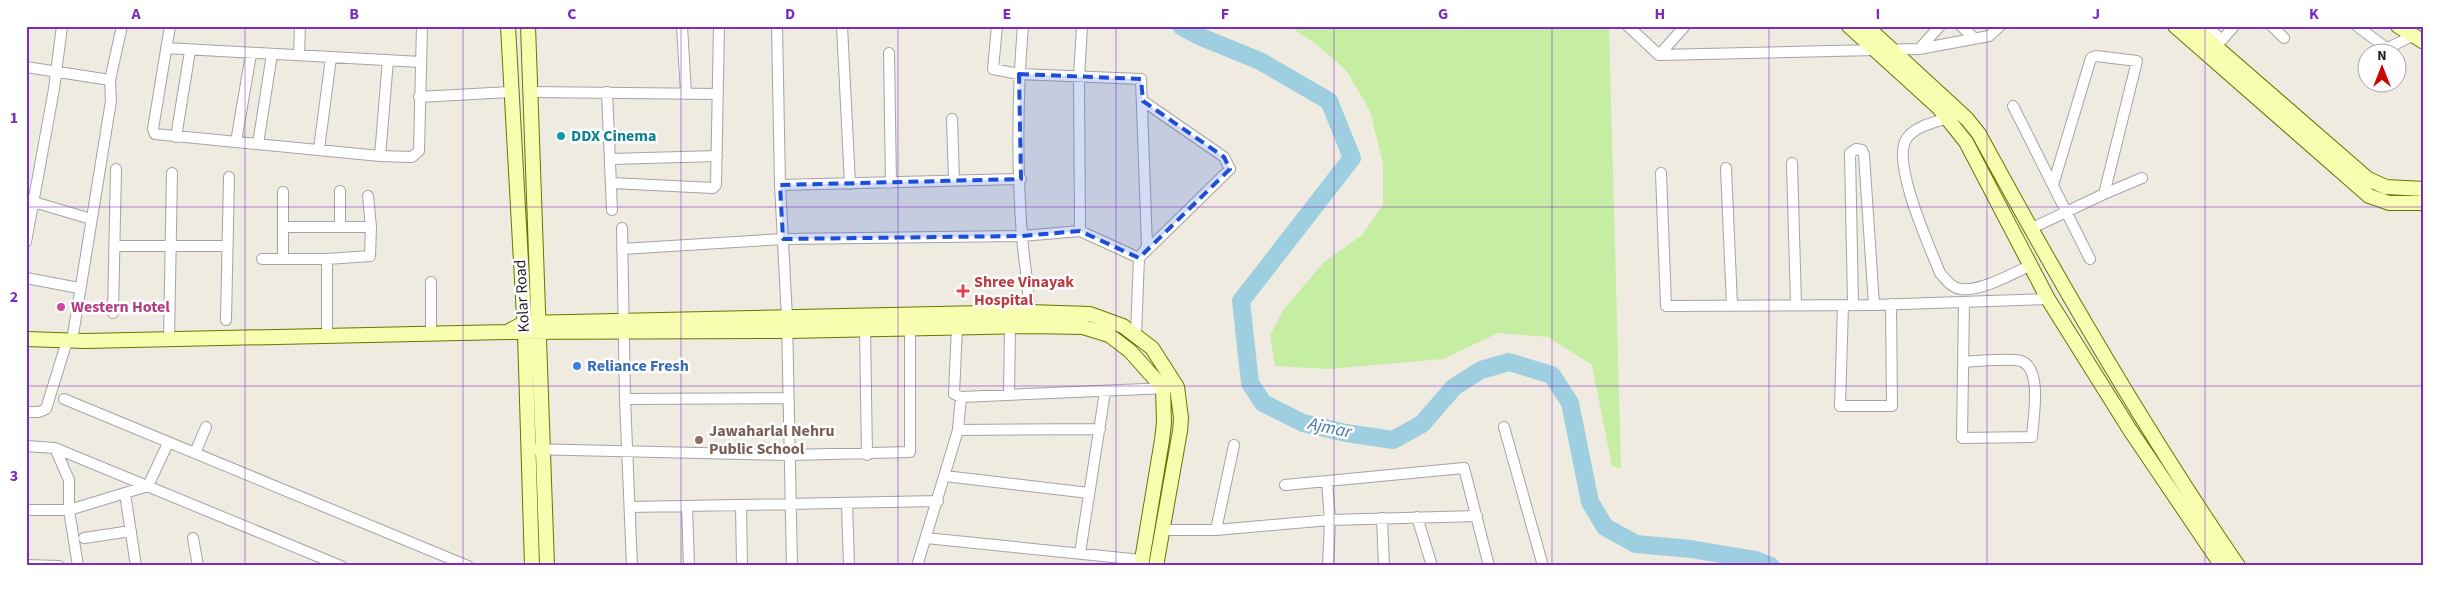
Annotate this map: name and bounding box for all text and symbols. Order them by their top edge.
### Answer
text: A [130,3,141,25]
text: B [349,3,359,25]
text: C [567,3,577,25]
text: D [785,3,795,25]
text: E [1003,3,1011,25]
text: F [1221,3,1229,25]
text: G [1438,3,1448,25]
text: H [1655,3,1665,25]
text: I [1876,3,1880,25]
text: J [2092,3,2100,25]
text: K [2309,3,2319,25]
north arrow [2358,42,2408,92]
text: N [2377,46,2387,66]
text: 1 [10,107,18,129]
place label: DDX Cinema [571,125,656,147]
marker: DDX Cinema [555,130,567,142]
street label: Kolar Road [509,259,535,333]
place label: Shree Vinayak Hospital [974,271,1074,311]
marker: Shree Vinayak Hospital [956,284,970,298]
text: 2 [10,286,18,308]
place label: Western Hotel [71,296,170,318]
marker: Western Hotel [55,301,67,313]
place label: Reliance Fresh [587,355,689,377]
marker: Reliance Fresh [571,360,583,372]
water label: Ajmar [1305,411,1355,445]
place label: Jawaharlal Nehru Public School [709,420,835,460]
marker: Jawaharlal Nehru Public School [693,434,705,446]
text: 3 [10,465,18,487]

